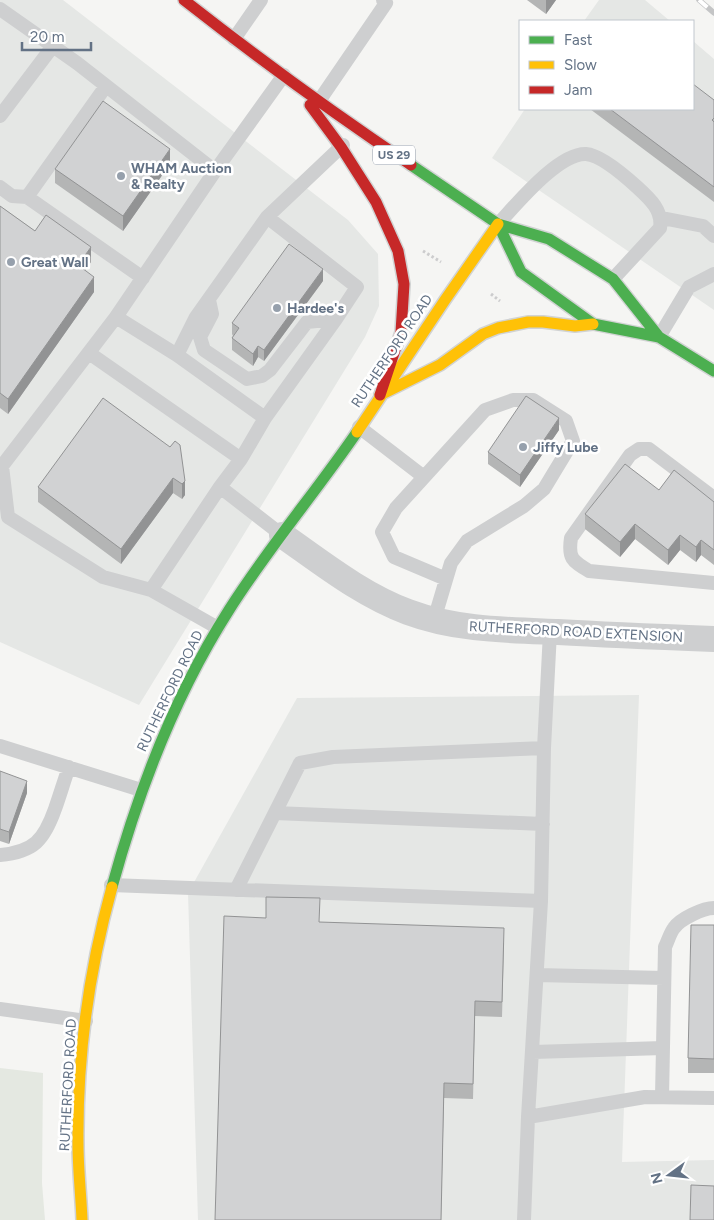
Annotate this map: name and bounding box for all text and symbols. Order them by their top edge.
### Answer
scale bar [22,20,91,52]
legend [519,20,694,110]
text: 20 m [30,28,64,46]
text: Fast [564,31,593,49]
text: Slow [564,56,597,74]
text: Jam [564,81,592,99]
road number: US 29 [373,146,415,164]
place label: WHAM Auction & Realty [131,160,232,193]
marker: WHAM Auction & Realty [115,170,127,182]
place label: Great Wall [21,254,88,271]
marker: Great Wall [5,256,17,268]
street label: RUTHERFORD ROAD [348,291,436,411]
place label: Hardee's [287,300,345,317]
marker: Hardee's [271,302,283,314]
place label: Jiffy Lube [533,439,599,456]
marker: Jiffy Lube [517,441,529,453]
street label: RUTHERFORD ROAD EXTENSION [469,618,683,646]
street label: RUTHERFORD ROAD [133,628,207,754]
street label: RUTHERFORD ROAD [56,1018,80,1152]
north arrow [644,1150,694,1200]
text: N [647,1171,667,1186]

